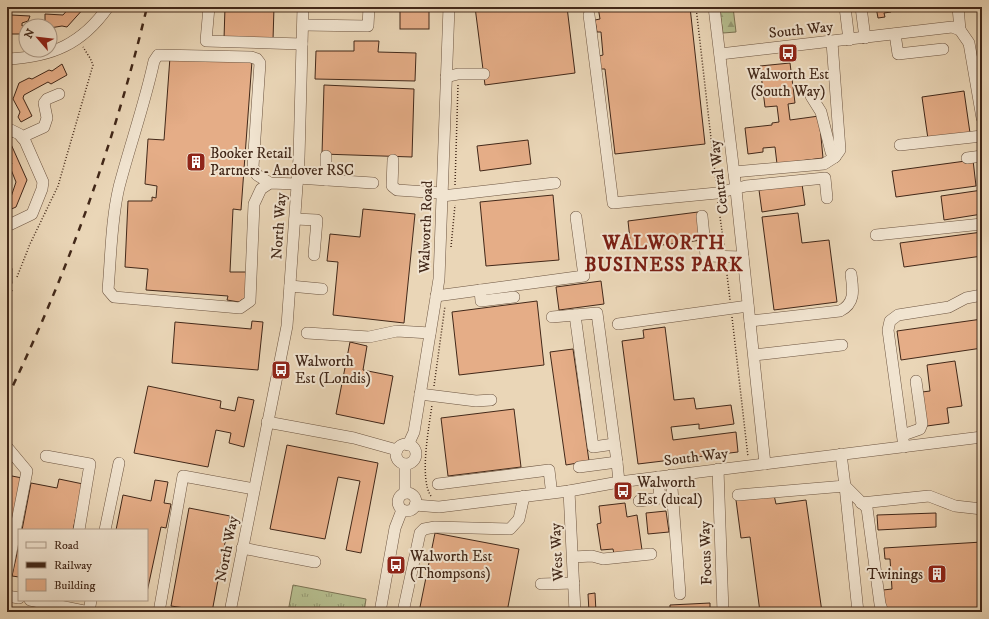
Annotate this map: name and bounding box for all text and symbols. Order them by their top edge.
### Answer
street label: South Way [768,17,835,43]
north arrow [18,18,58,58]
text: N [22,27,38,41]
bus stop icon: Walworth Est (South Way) [777,42,799,64]
place label: Walworth Est (South Way) [746,65,829,101]
street label: Central Way [705,138,733,215]
place label: Booker Retail Partners - Andover RSC [210,144,354,180]
building icon: Booker Retail Partners - Andover RSC [185,151,207,173]
street label: Walworth Road [415,180,437,275]
street label: North Way [267,191,291,260]
district label: WALWORTH BUSINESS PARK [584,232,744,277]
place label: Walworth Est (Londis) [294,352,371,388]
bus stop icon: Walworth Est (Londis) [270,359,292,381]
street label: South Way [663,444,730,470]
place label: Walworth Est (ducal) [636,473,703,509]
bus stop icon: Walworth Est (ducal) [612,480,634,502]
street label: North Way [211,513,243,584]
street label: Focus Way [695,520,717,585]
street label: West Way [546,521,568,583]
legend [18,529,148,601]
text: Road [54,538,79,553]
place label: Walworth Est (Thompsons) [409,547,493,583]
bus stop icon: Walworth Est (Thompsons) [385,554,407,576]
text: Railway [54,558,92,573]
building icon: Twinings [926,563,948,585]
place label: Twinings [867,565,923,584]
text: Building [54,578,95,593]

